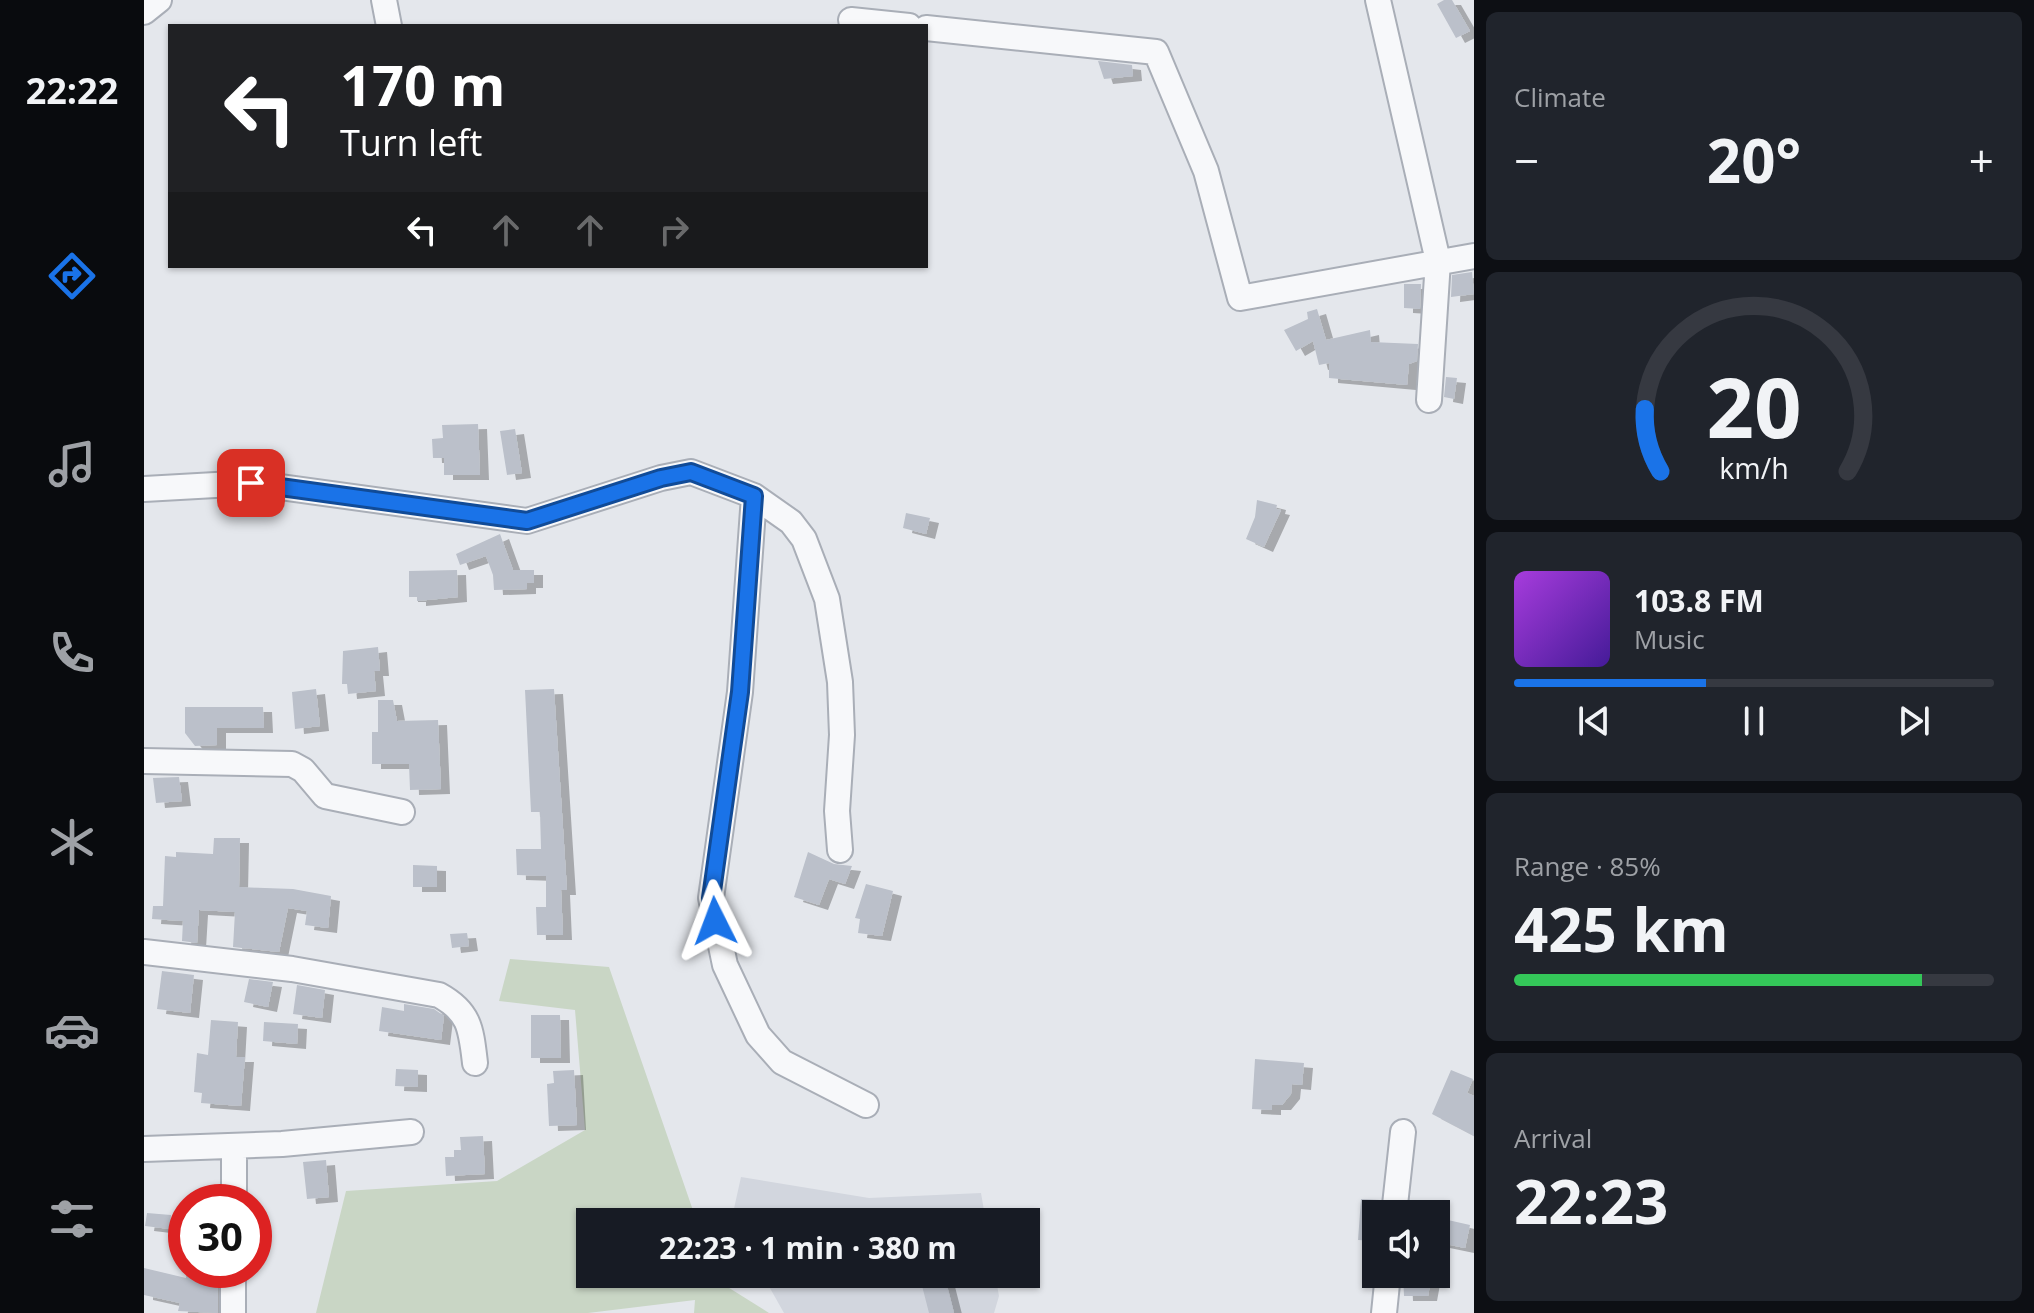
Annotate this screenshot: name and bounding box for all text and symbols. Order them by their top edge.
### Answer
text: 170 m [340,46,506,122]
icon: left [208,56,312,160]
text: 22:22 [26,66,118,115]
text: Climate [1514,79,1606,115]
text: Turn left [340,118,482,167]
text: 20° [1707,119,1801,201]
text: − [1514,130,1539,190]
text: + [1969,130,1994,190]
icon: left [400,208,444,252]
icon: ahead [484,208,528,252]
icon: ahead [568,208,612,252]
icon: right [652,208,696,252]
icon: directions [44,248,100,304]
text: 20 [1706,349,1802,462]
icon: music [44,436,100,492]
text: km/h [1719,448,1789,487]
pin [217,449,285,517]
icon: arrive [229,461,273,505]
text: 103.8 FM [1634,580,1764,621]
text: Music [1634,621,1705,657]
icon: phone [44,625,100,681]
icon: previous [1572,699,1616,743]
icon: pause [1732,699,1776,743]
icon: next [1892,699,1936,743]
icon: climate [44,814,100,870]
text: Range · 85% [1514,848,1661,884]
position arrow [673,879,757,963]
text: 425 km [1514,888,1729,970]
icon: car [44,1002,100,1058]
text: Arrival [1514,1120,1592,1156]
text: 22:23 [1514,1160,1668,1242]
speed limit sign: 30 [168,1184,272,1288]
icon: filters [44,1191,100,1247]
map controls [1362,1200,1450,1288]
button: sound [1362,1200,1450,1288]
text: 22:23 · 1 min · 380 m [659,1227,957,1268]

